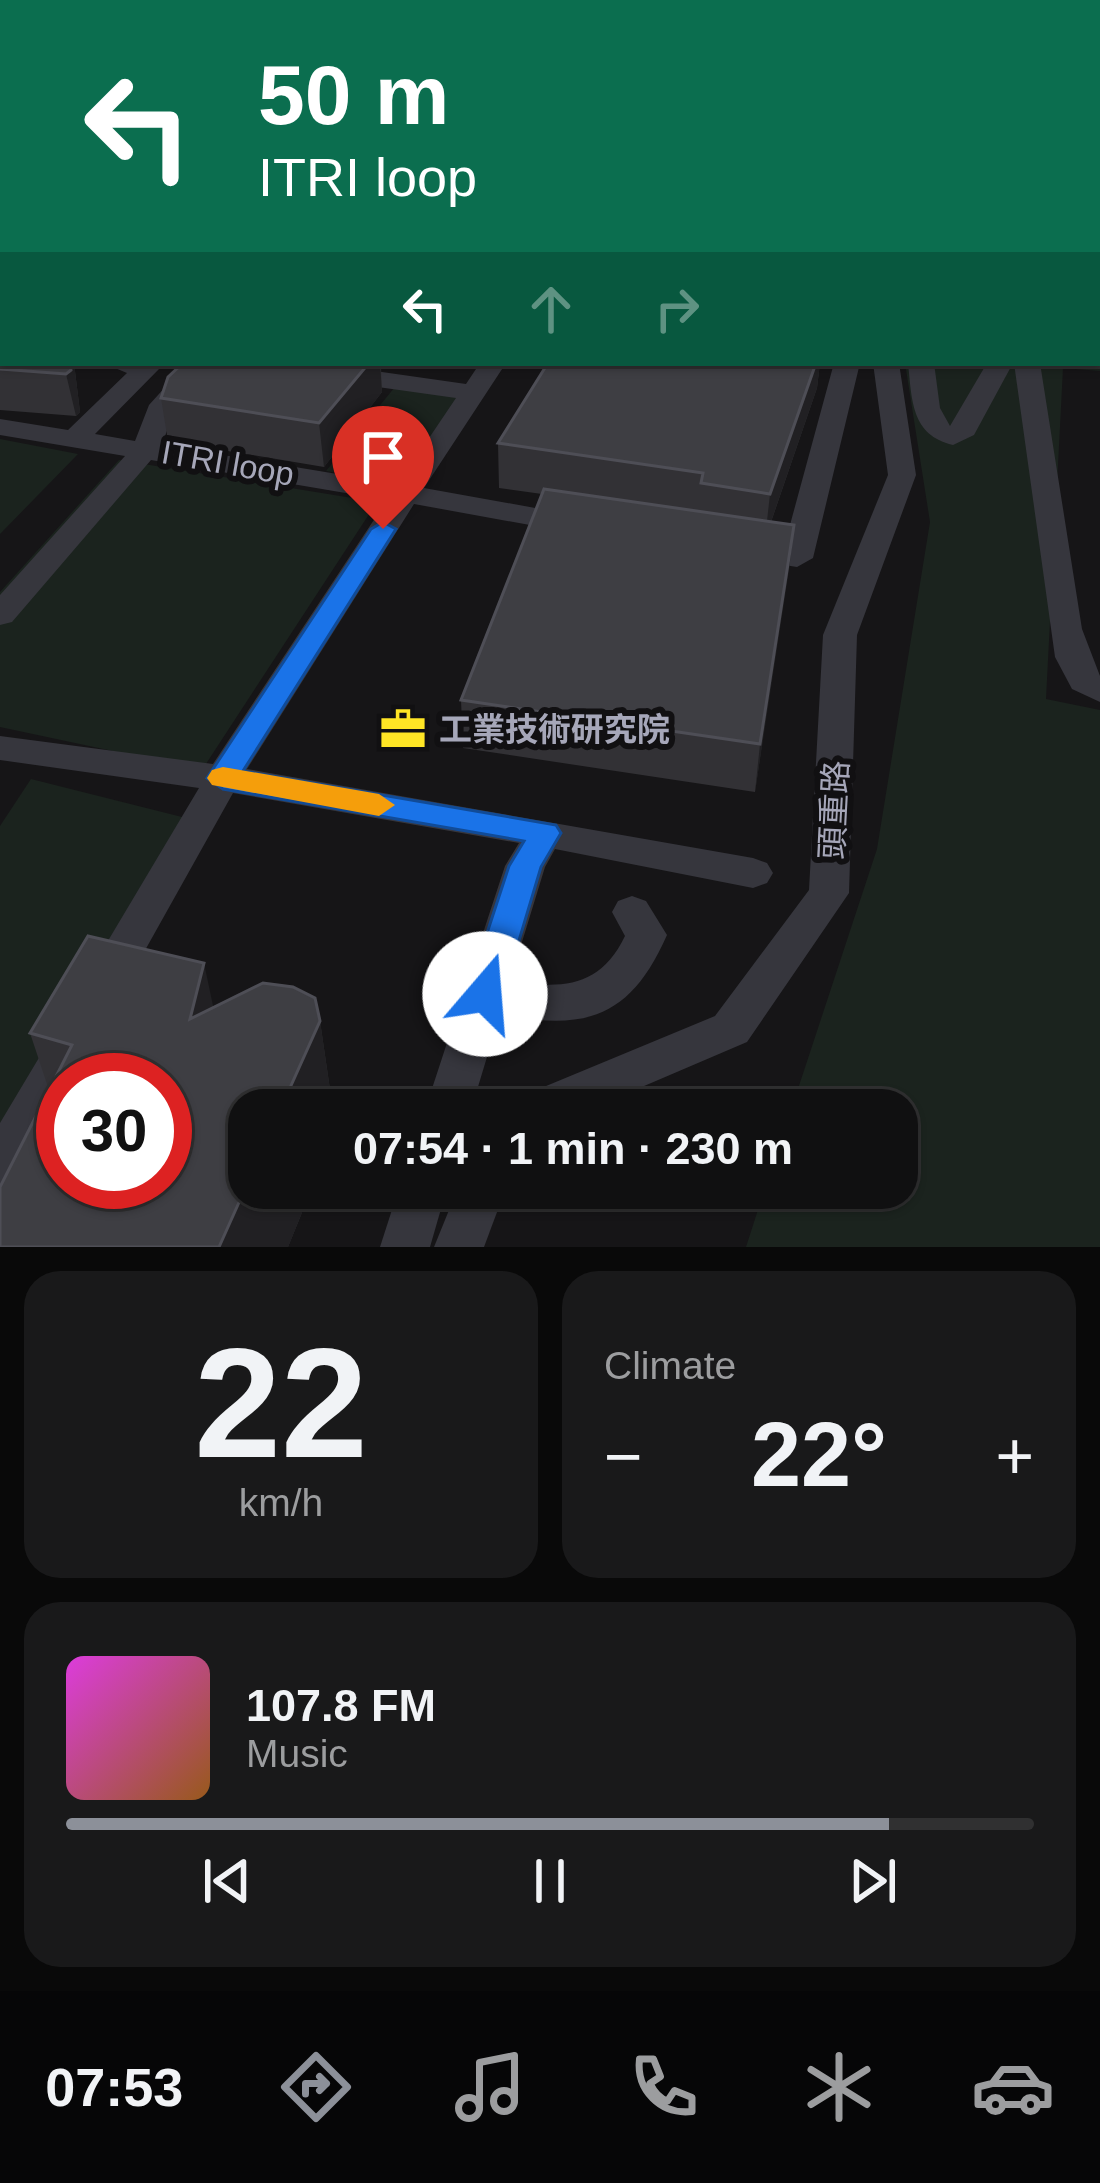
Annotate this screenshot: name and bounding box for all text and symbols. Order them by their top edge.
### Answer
icon: left [60,48,216,204]
text: 50 m [258,48,449,142]
text: ITRI loop [258,147,477,207]
icon: left [392,276,458,342]
icon: ahead [518,276,584,342]
icon: right [644,276,710,342]
pin [332,406,434,529]
icon: arrive [350,424,416,490]
street label: ITRI loop [159,433,297,493]
office icon: 工業技術研究院 [378,704,428,754]
place label: 工業技術研究院 [439,711,670,748]
street label: 頭重路 [813,760,855,860]
position arrow [422,931,548,1057]
speed limit sign: 30 [36,1053,192,1209]
text: 07:54 · 1 min · 230 m [353,1123,793,1174]
text: 22 [194,1316,368,1490]
text: Climate [604,1344,736,1387]
text: 22° [751,1405,887,1505]
text: − [604,1419,643,1493]
text: + [995,1419,1034,1493]
text: km/h [239,1481,323,1524]
text: 107.8 FM [246,1680,436,1731]
text: Music [246,1732,348,1775]
icon: previous [194,1848,260,1914]
icon: pause [517,1848,583,1914]
icon: next [840,1848,906,1914]
icon: directions [274,2045,358,2129]
icon: music [448,2045,532,2129]
icon: phone [622,2045,706,2129]
icon: climate [797,2045,881,2129]
icon: car [971,2045,1055,2129]
text: 07:53 [45,2057,183,2117]

